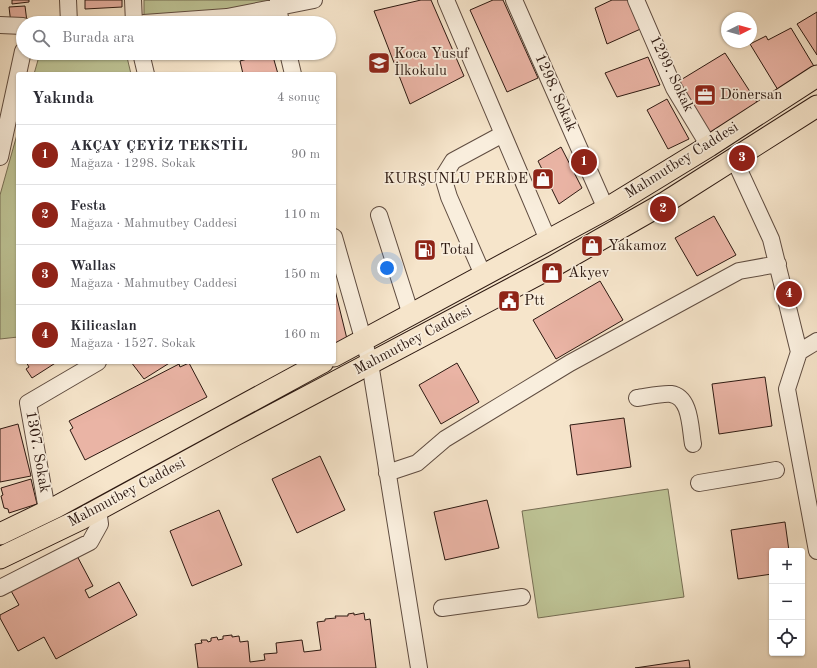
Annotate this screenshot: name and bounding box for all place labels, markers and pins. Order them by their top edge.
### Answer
place label: Koca Yusuf İlkokulu [394,47,470,79]
school or university icon: Koca Yusuf İlkokulu [366,50,392,76]
office icon: Dönersan [692,82,718,108]
place label: Dönersan [720,88,782,103]
pin: 3 [729,143,755,173]
pin: 1 [571,147,597,177]
shop icon: KURŞUNLU PERDE [530,166,556,192]
place label: KURŞUNLU PERDE [384,172,528,187]
pin: 2 [650,194,676,224]
shop icon: Yakamoz [579,233,605,259]
fuel station icon: Total [412,237,438,263]
place label: Yakamoz [608,239,667,254]
place label: Total [440,243,474,258]
shop icon: Akyev [539,260,565,286]
place label: Akyev [568,266,609,281]
pin: 4 [776,279,802,309]
public building icon: Ptt [496,288,522,314]
place label: Ptt [524,294,545,309]

